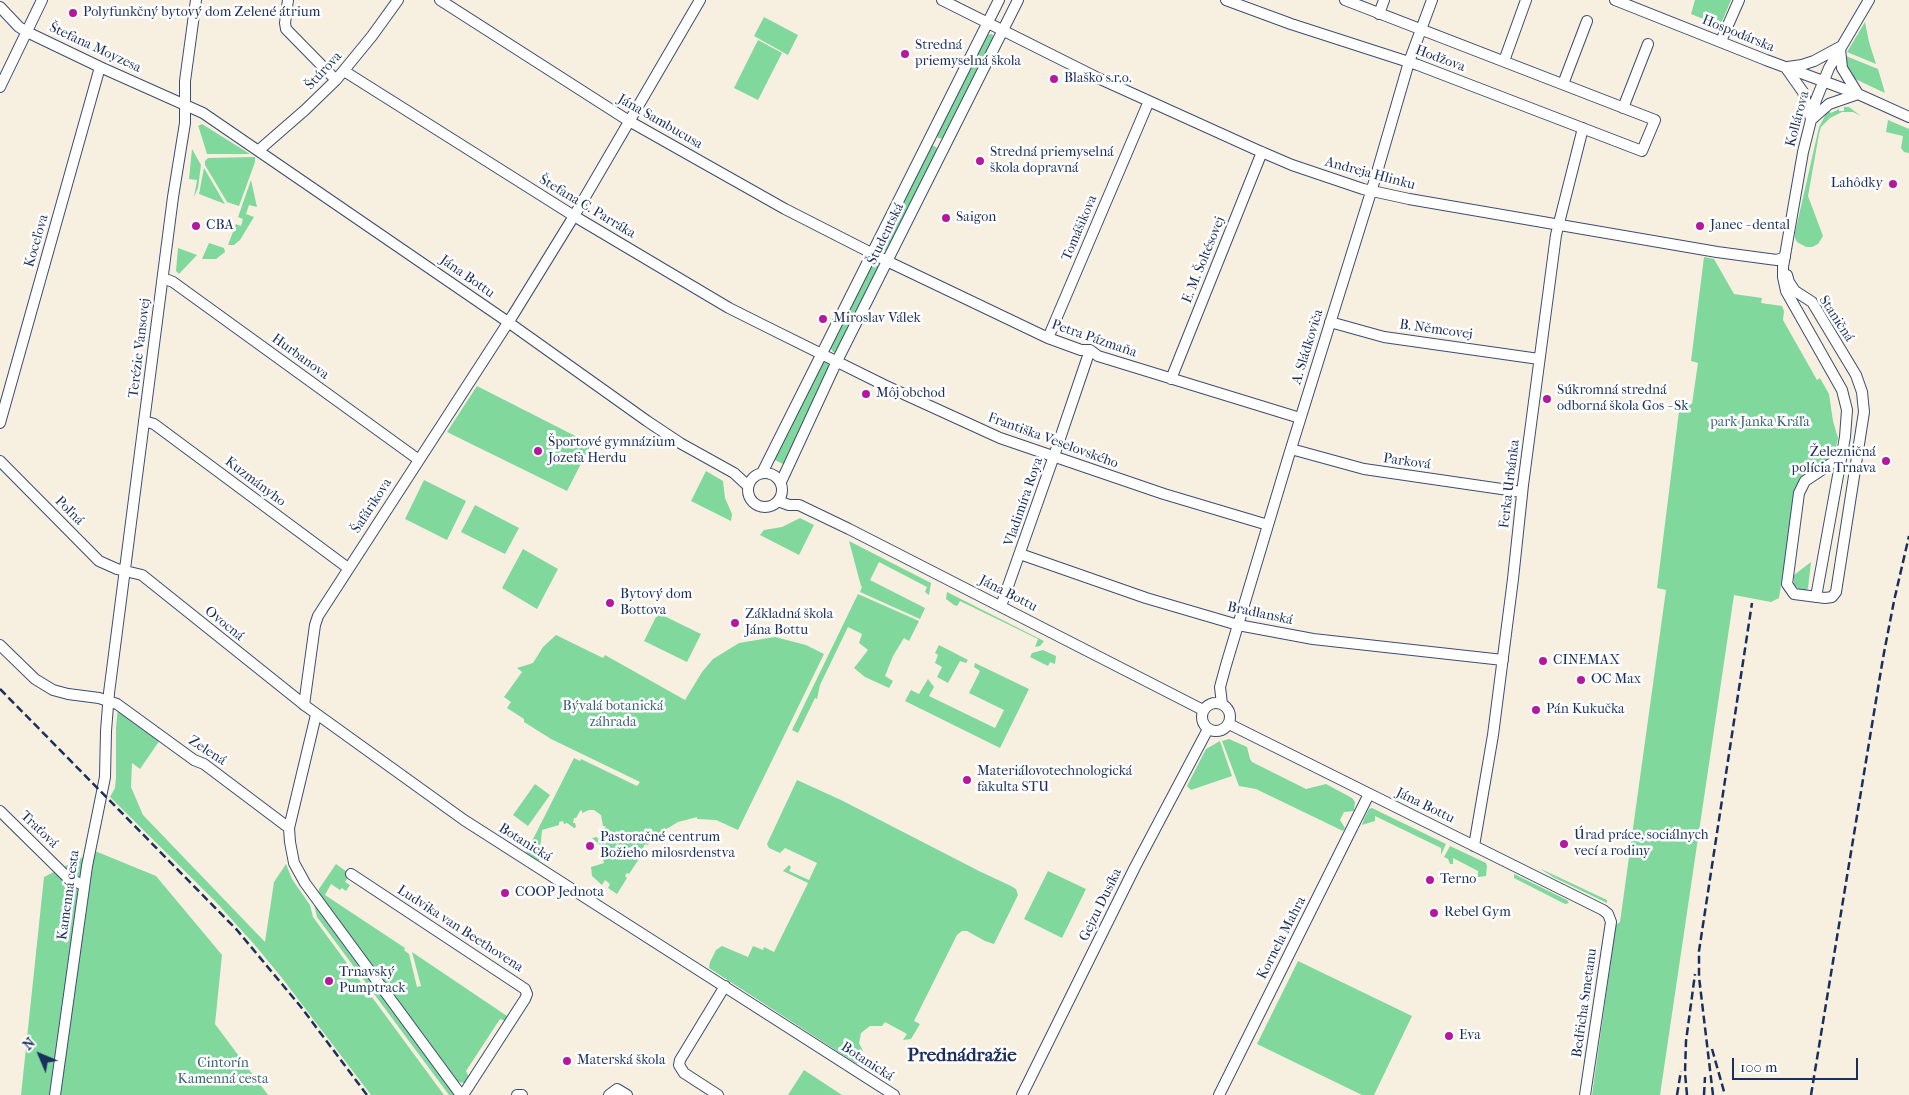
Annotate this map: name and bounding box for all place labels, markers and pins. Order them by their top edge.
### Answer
place label: Polyfunkčný bytový dom Zelené átrium [83,5,320,21]
marker: Polyfunkčný bytový dom Zelené átrium [67,7,79,19]
place label: Stredná priemyselná škola [915,38,1021,70]
marker: Stredná priemyselná škola [899,48,911,60]
place label: Blaško s.r.o. [1064,71,1132,87]
marker: Blaško s.r.o. [1048,73,1060,85]
place label: Stredná priemyselná škola dopravná [990,145,1114,178]
marker: Stredná priemyselná škola dopravná [974,155,986,167]
place label: Lahôdky [1831,176,1883,192]
marker: Lahôdky [1887,178,1899,190]
place label: Saigon [956,210,996,226]
marker: Saigon [940,212,952,224]
place label: CBA [206,218,234,234]
place label: Janec - dental [1710,218,1790,234]
marker: CBA [190,220,202,232]
marker: Janec - dental [1694,220,1706,232]
place label: Miroslav Válek [833,311,921,327]
marker: Miroslav Válek [817,313,829,325]
place label: Súkromná stredná odborná škola Gos - Sk [1557,383,1688,416]
place label: Môj obchod [876,386,945,402]
marker: Môj obchod [860,388,872,400]
marker: Súkromná stredná odborná škola Gos - Sk [1541,393,1553,405]
place label: Športové gymnázium Jozefa Herdu [548,435,675,468]
marker: Športové gymnázium Jozefa Herdu [532,445,544,457]
place label: Železničná polícia Trnava [1792,445,1876,478]
marker: Železničná polícia Trnava [1880,455,1892,467]
place label: Bytový dom Bottova [620,587,692,620]
marker: Bytový dom Bottova [604,597,616,609]
place label: Základná škola Jána Bottu [745,607,833,640]
marker: Základná škola Jána Bottu [729,617,741,629]
place label: CINEMAX [1553,653,1620,669]
marker: CINEMAX [1537,655,1549,667]
place label: OC Max [1591,672,1641,688]
marker: OC Max [1575,674,1587,686]
place label: Pán Kukučka [1546,702,1625,718]
marker: Pán Kukučka [1530,704,1542,716]
place label: Materiálovotechnologická fakulta STU [977,764,1132,796]
marker: Materiálovotechnologická fakulta STU [961,774,973,786]
place label: Úrad práce, sociálnych vecí a rodiny [1574,828,1709,860]
place label: Pastoračné centrum Božieho milosrdenstva [600,830,735,862]
marker: Úrad práce, sociálnych vecí a rodiny [1558,838,1570,850]
marker: Pastoračné centrum Božieho milosrdenstva [584,840,596,852]
place label: Terno [1440,872,1476,888]
marker: Terno [1424,874,1436,886]
place label: COOP Jednota [515,885,604,901]
marker: COOP Jednota [499,887,511,899]
place label: Rebel Gym [1444,905,1511,921]
marker: Rebel Gym [1428,907,1440,919]
place label: Trnavský Pumptrack [339,965,405,998]
marker: Trnavský Pumptrack [323,975,335,987]
place label: Eva [1459,1028,1481,1044]
marker: Eva [1443,1030,1455,1042]
place label: Materská škola [577,1053,665,1069]
marker: Materská škola [561,1055,573,1067]

